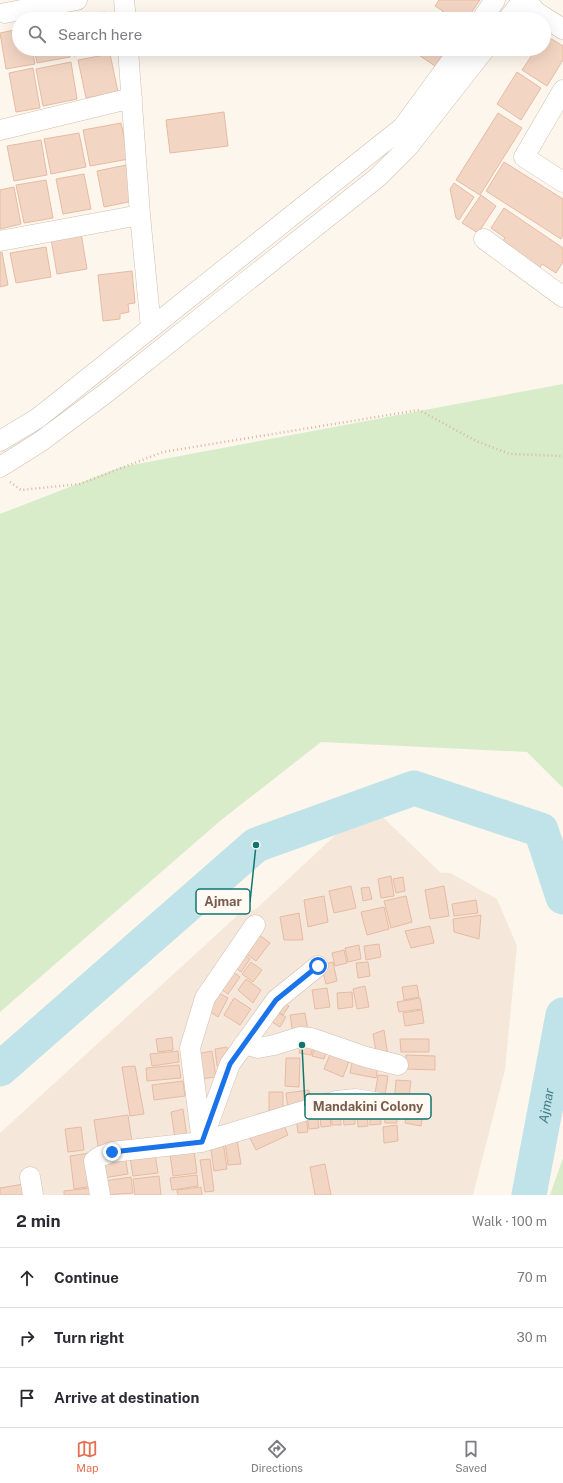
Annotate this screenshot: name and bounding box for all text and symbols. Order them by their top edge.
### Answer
search box [12,12,551,56]
icon: search [26,23,48,45]
text: Search here [58,26,142,43]
callout: Ajmar [196,889,250,914]
text: Ajmar [204,894,242,909]
route start [309,957,327,975]
water label: Ajmar [536,1087,557,1124]
callout: Mandakini Colony [305,1094,431,1119]
text: Mandakini Colony [313,1099,424,1114]
route end [103,1143,121,1161]
text: 2 min [16,1211,61,1231]
text: Walk · 100 m [472,1214,547,1229]
icon: ahead [16,1267,38,1289]
text: Continue [54,1269,119,1286]
text: 70 m [517,1270,547,1285]
icon: right [16,1327,38,1349]
text: Turn right [54,1329,124,1346]
text: 30 m [517,1330,547,1345]
icon: arrive [16,1387,38,1409]
text: Arrive at destination [54,1389,199,1406]
tab: Map [76,1438,99,1474]
tab: Directions [251,1438,303,1474]
tab: Saved [455,1438,487,1474]

